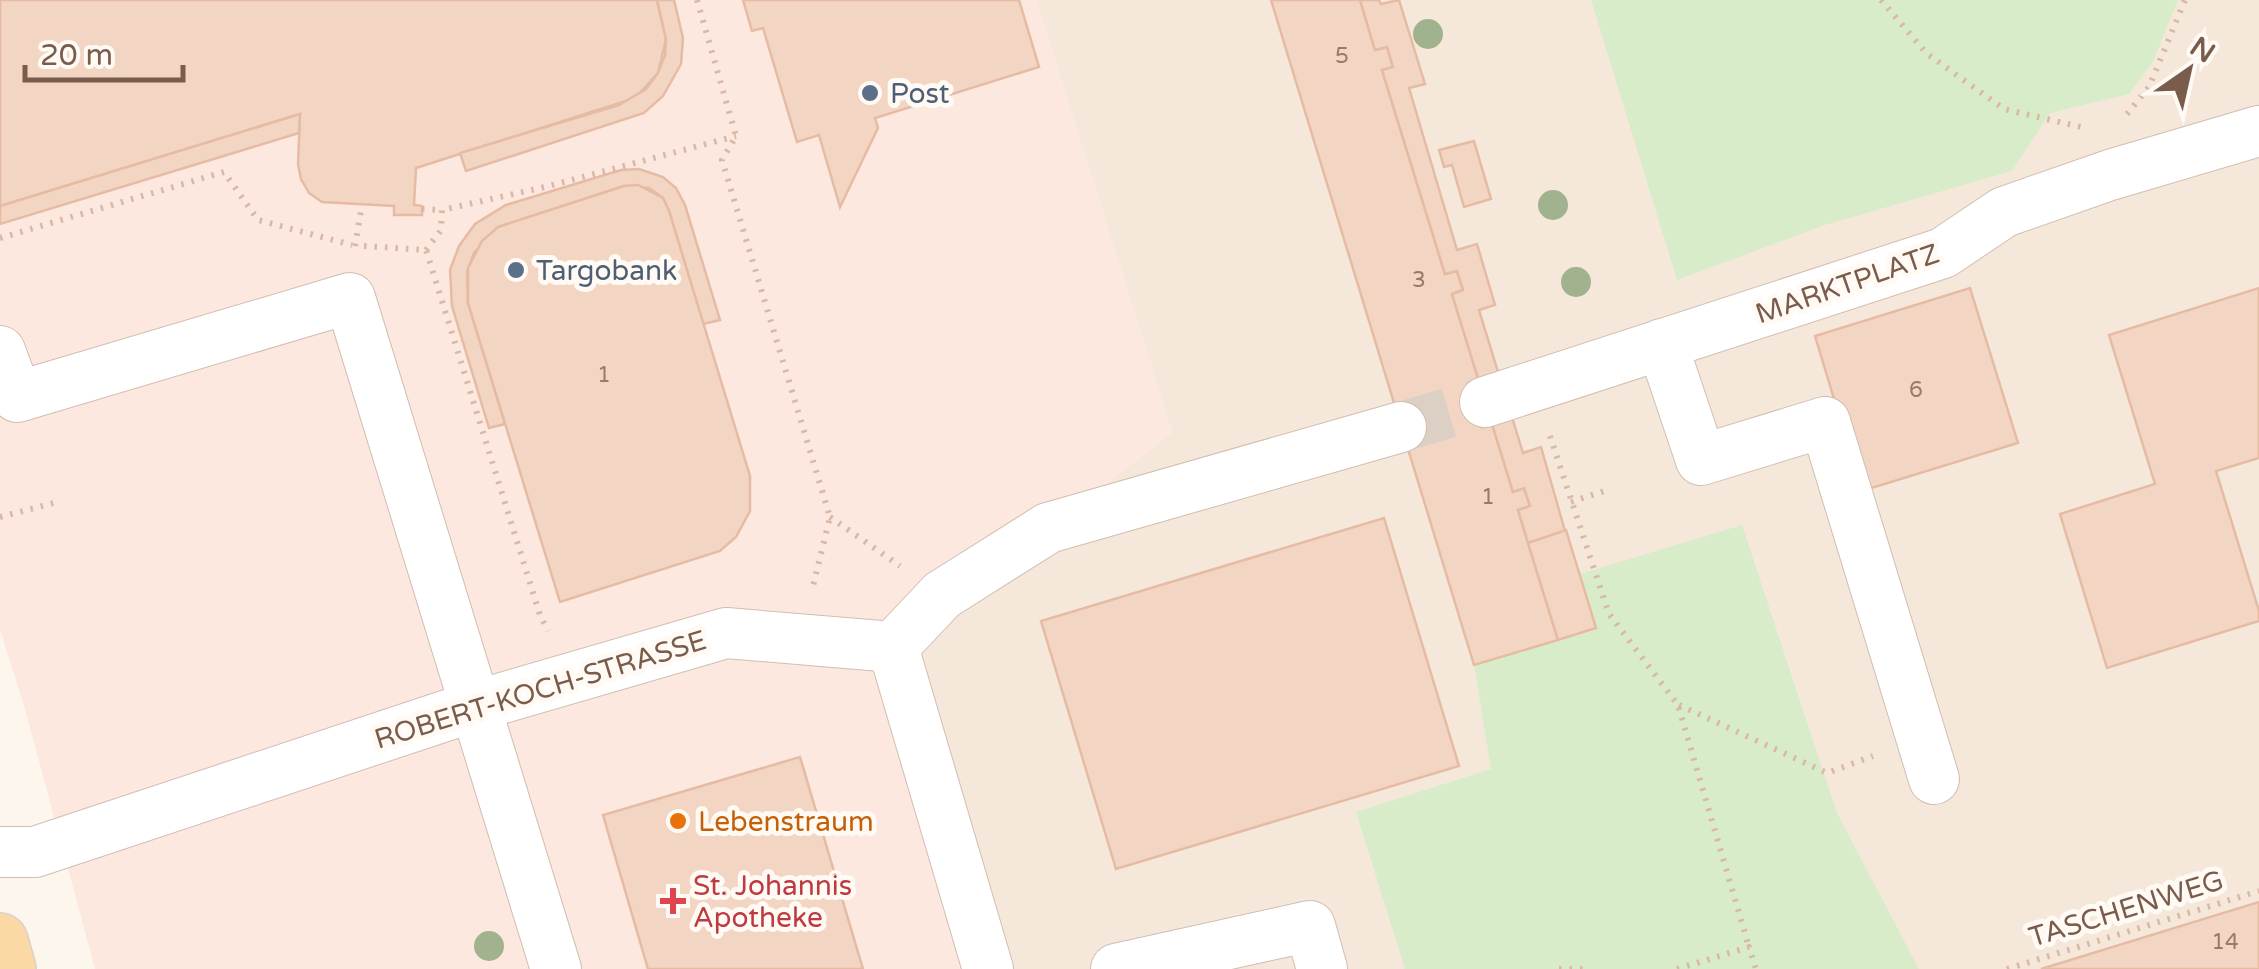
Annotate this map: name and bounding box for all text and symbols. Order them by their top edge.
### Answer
scale bar [25,20,182,82]
north arrow [2139,20,2239,120]
text: N [2184,30,2221,70]
text: 20 m [40,37,113,74]
house number: 5 [1335,43,1349,69]
place label: Post [890,77,950,111]
marker: Post [859,82,881,104]
street label: MARKTPLATZ [1751,237,1944,331]
place label: Targobank [536,254,677,288]
marker: Targobank [505,259,527,281]
house number: 3 [1412,267,1426,293]
house number: 1 [597,362,611,388]
house number: 6 [1909,377,1923,403]
house number: 1 [1481,484,1495,510]
street label: ROBERT-KOCH-STRASSE [370,623,710,757]
place label: Lebenstraum [698,805,874,839]
marker: Lebenstraum [667,810,689,832]
street label: TASCHENWEG [2025,863,2228,955]
place label: St. Johannis Apotheke [693,869,852,935]
marker: St. Johannis Apotheke [662,890,684,912]
house number: 14 [2211,929,2239,955]

